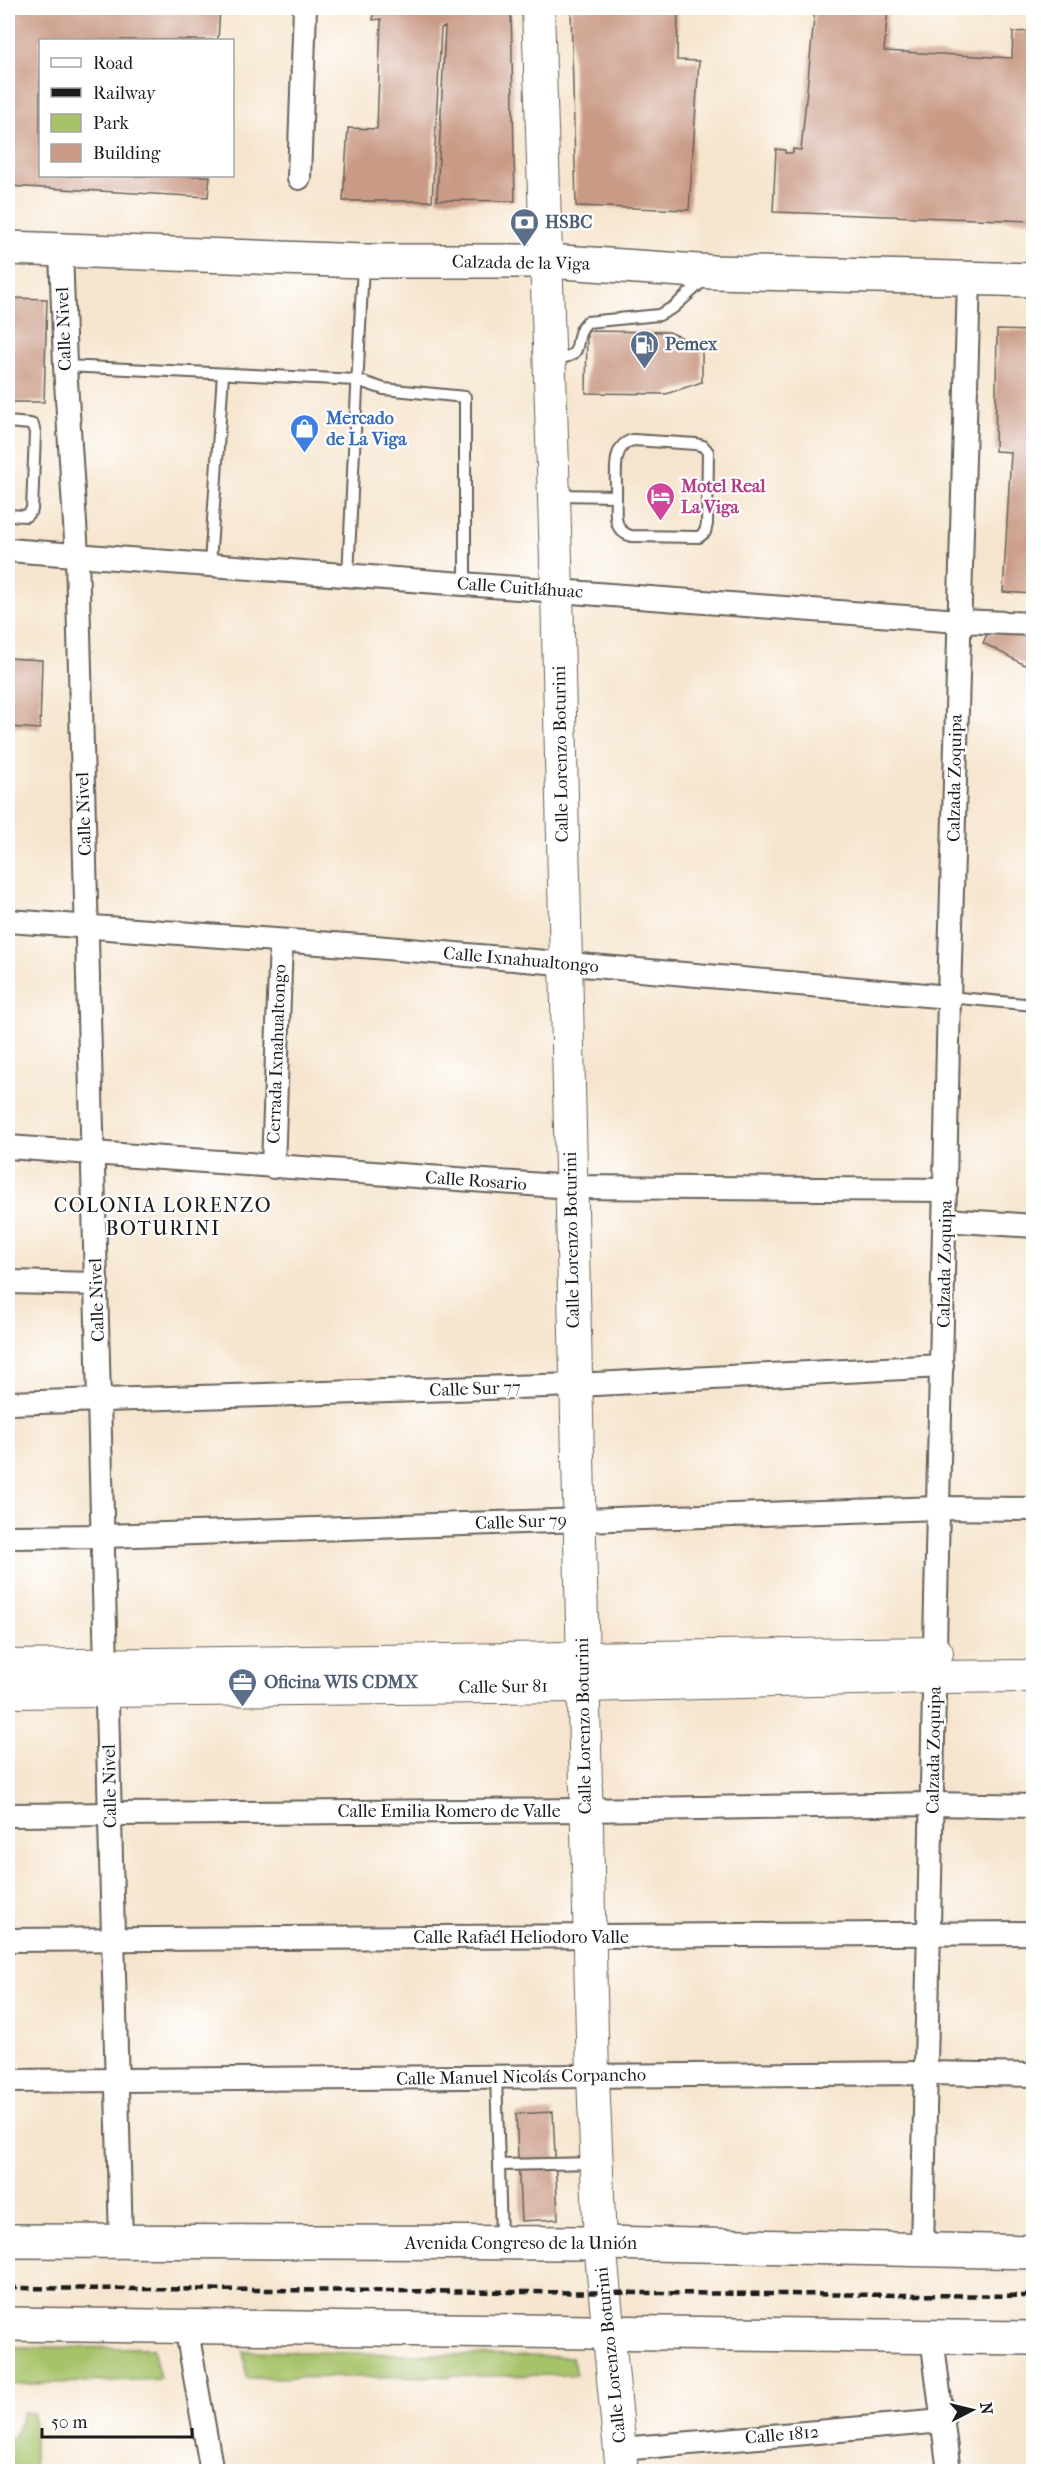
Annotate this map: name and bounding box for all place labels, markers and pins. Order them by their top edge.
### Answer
bank icon: HSBC [508,206,540,248]
place label: HSBC [545,212,592,233]
fuel station icon: Pemex [628,328,660,370]
place label: Pemex [665,334,718,355]
place label: Mercado de La Viga [325,408,407,450]
shop icon: Mercado de La Viga [289,412,321,454]
place label: Motel Real La Viga [680,476,766,518]
hotel icon: Motel Real La Viga [644,480,676,522]
office icon: Oficina WIS CDMX [227,1666,259,1708]
place label: Oficina WIS CDMX [264,1672,419,1693]

